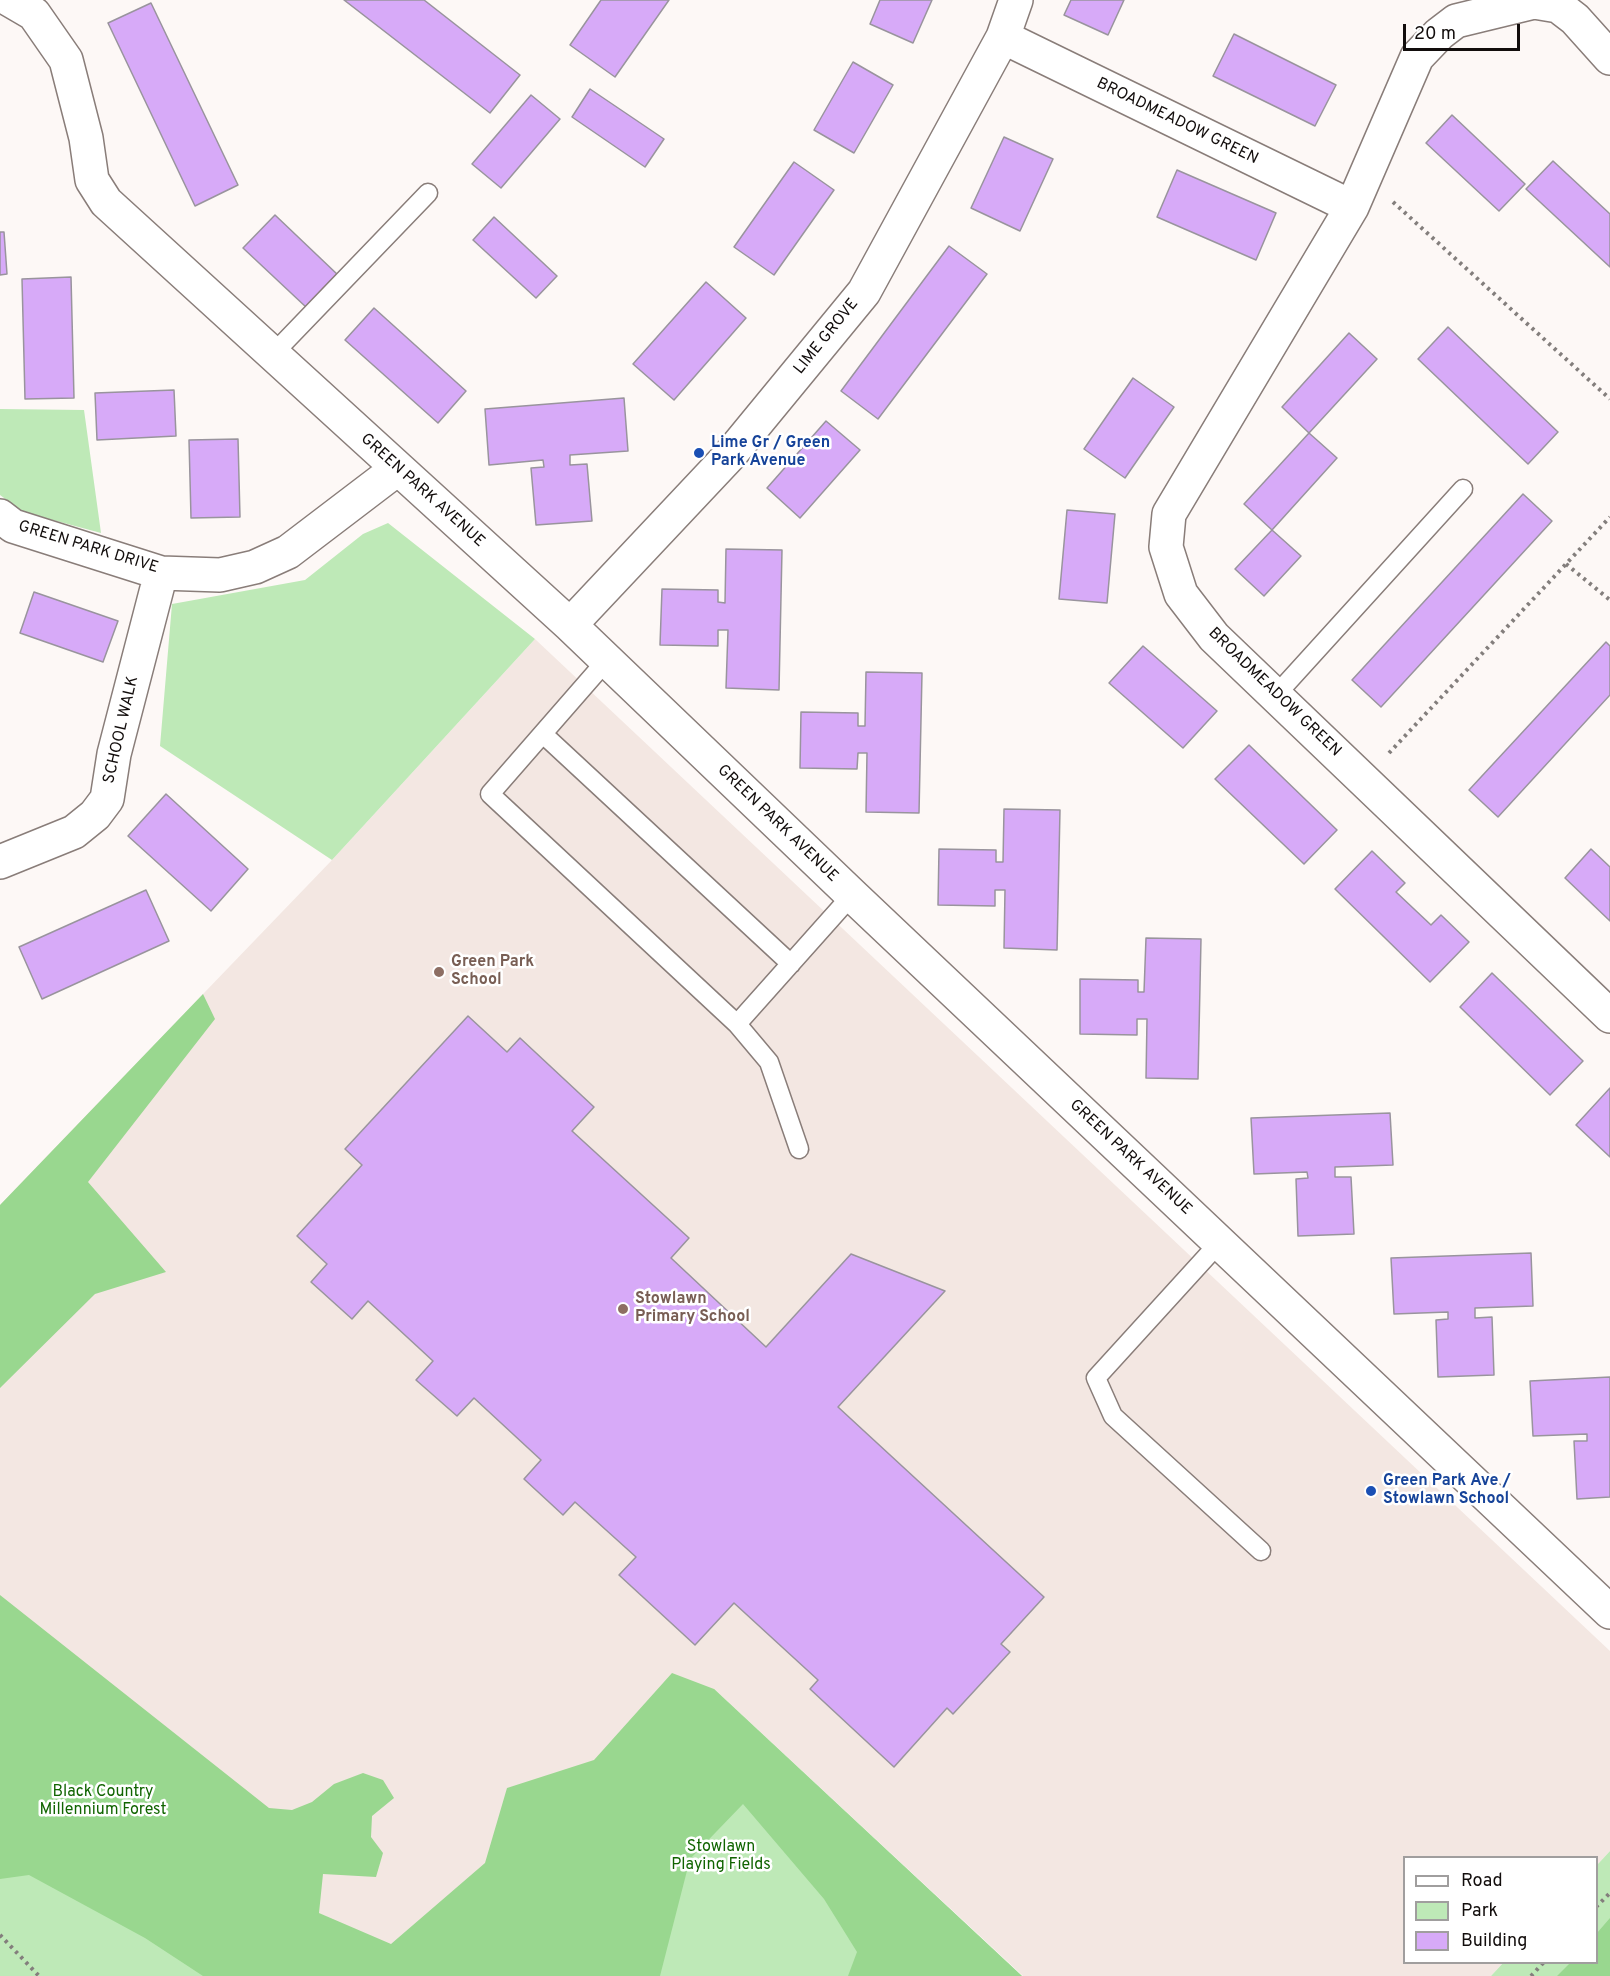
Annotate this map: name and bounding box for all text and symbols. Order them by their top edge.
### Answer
scale bar [1406,12,1523,50]
text: 20 m [1414,23,1456,46]
street label: BROADMEADOW GREEN [1093,74,1261,170]
street label: LIME GROVE [791,295,863,379]
street label: GREEN PARK AVENUE [356,430,488,552]
place label: Lime Gr / Green Park Avenue [711,434,830,472]
marker: Lime Gr / Green Park Avenue [692,446,706,460]
street label: GREEN PARK DRIVE [16,518,160,578]
street label: BROADMEADOW GREEN [1203,624,1345,762]
street label: SCHOOL WALK [100,674,144,786]
street label: GREEN PARK AVENUE [713,761,841,887]
place label: Green Park School [451,953,534,991]
marker: Green Park School [432,965,446,979]
street label: GREEN PARK AVENUE [1065,1096,1195,1220]
place label: Stowlawn Primary School [635,1290,750,1328]
marker: Stowlawn Primary School [616,1302,630,1316]
place label: Green Park Ave / Stowlawn School [1383,1472,1511,1510]
marker: Green Park Ave / Stowlawn School [1364,1484,1378,1498]
park label: Black Country Millennium Forest [39,1783,167,1821]
park label: Stowlawn Playing Fields [671,1838,771,1876]
legend [1403,1856,1598,1964]
text: Road [1461,1870,1503,1893]
text: Park [1461,1900,1498,1923]
text: Building [1461,1930,1527,1953]

